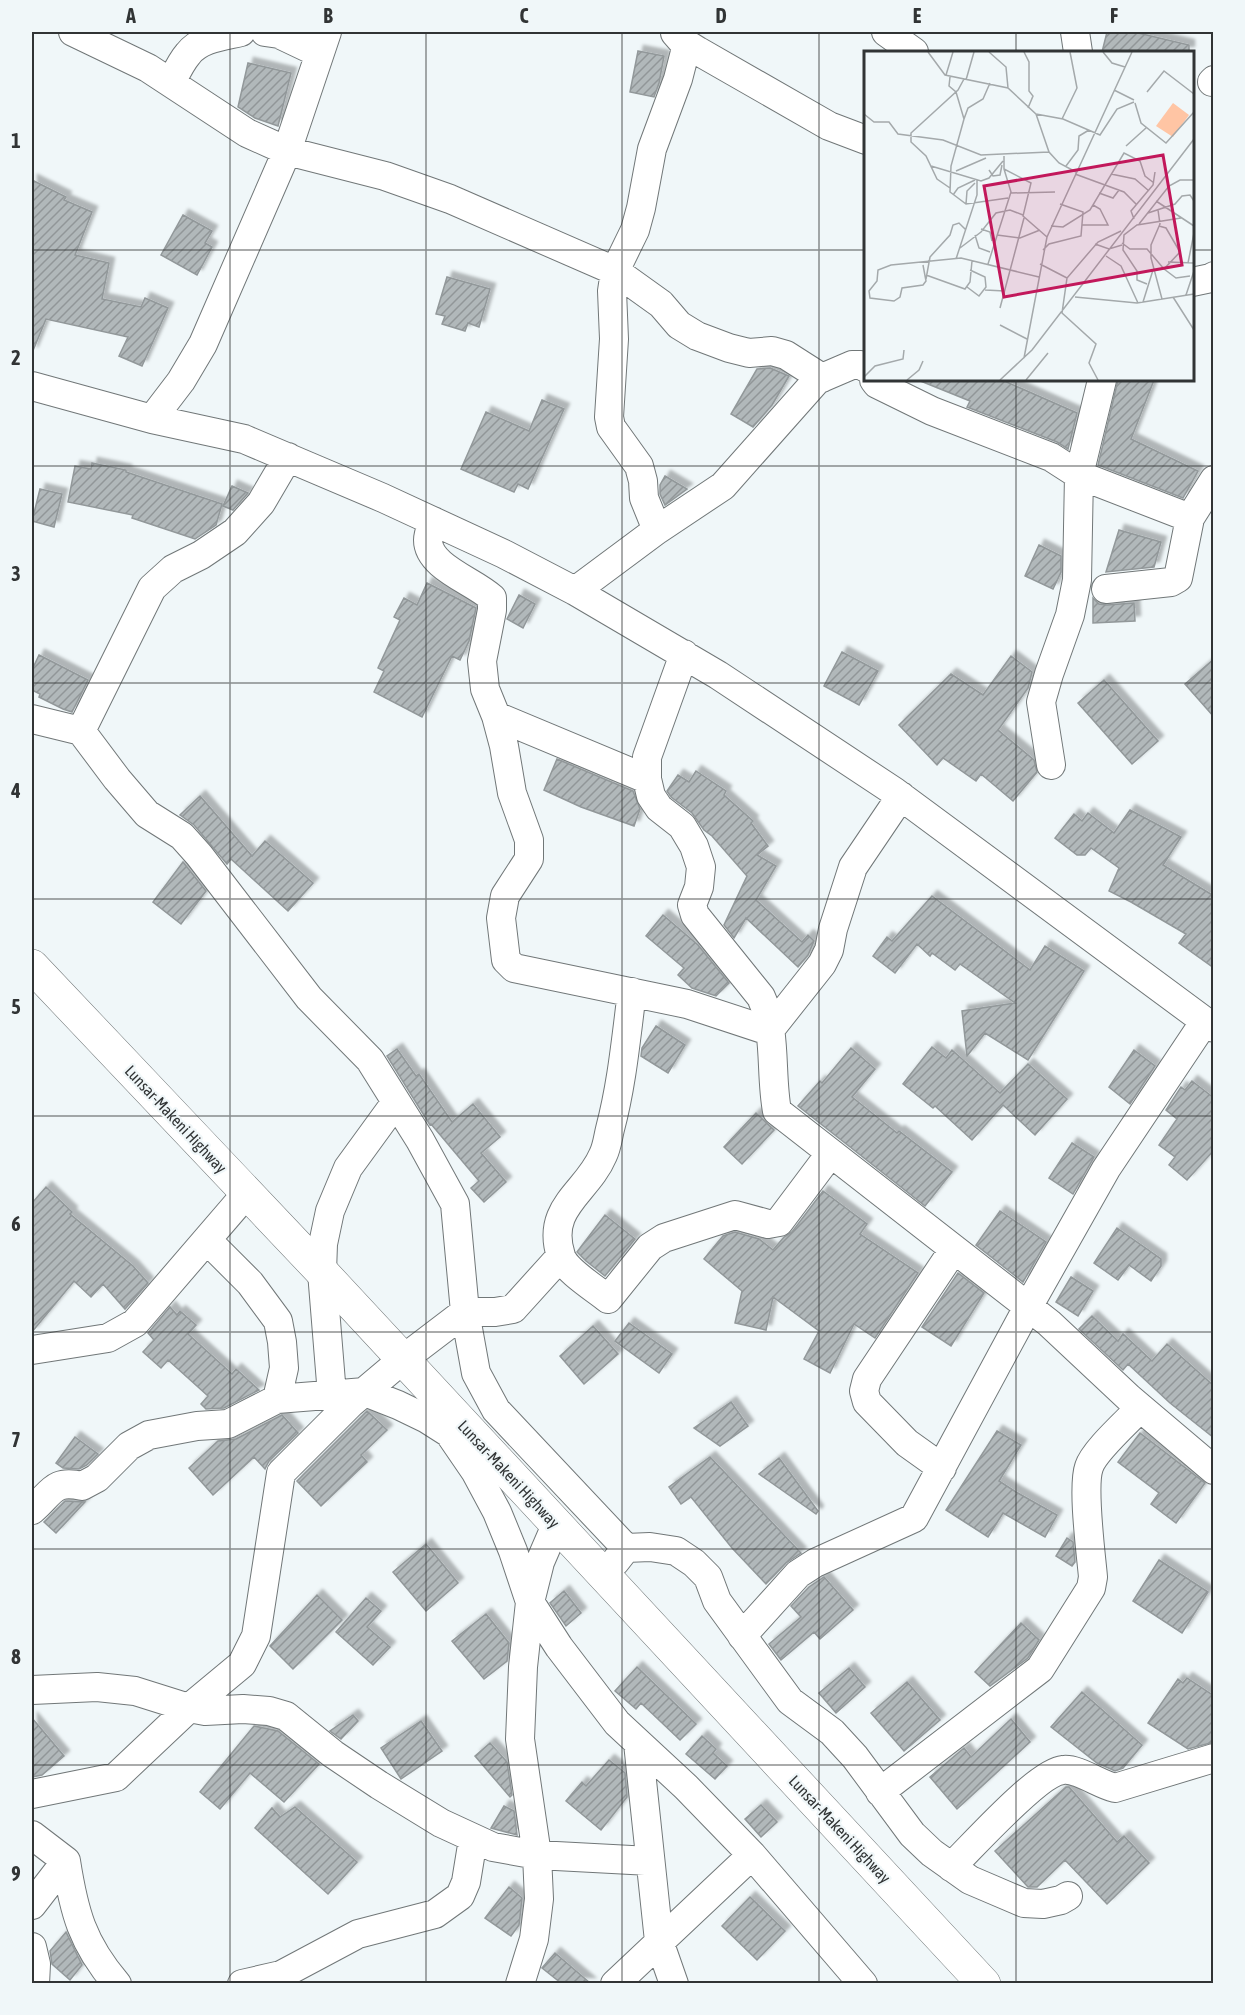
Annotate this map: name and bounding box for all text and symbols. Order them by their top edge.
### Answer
text: A [125,4,136,27]
text: B [323,4,333,27]
text: C [520,4,529,27]
text: D [715,4,727,27]
text: E [913,4,922,27]
text: F [1110,4,1118,27]
inset map [864,51,1194,381]
text: 1 [11,129,21,152]
text: 2 [11,346,21,369]
text: 3 [11,562,21,585]
text: 4 [10,779,21,802]
text: 5 [11,995,21,1018]
street label: Lunsar-Makeni Highway [121,1062,231,1177]
text: 6 [11,1212,21,1235]
street label: Lunsar-Makeni Highway [454,1417,564,1532]
text: 7 [11,1428,21,1451]
text: 8 [11,1645,21,1668]
street label: Lunsar-Makeni Highway [785,1772,895,1887]
text: 9 [11,1862,21,1885]

